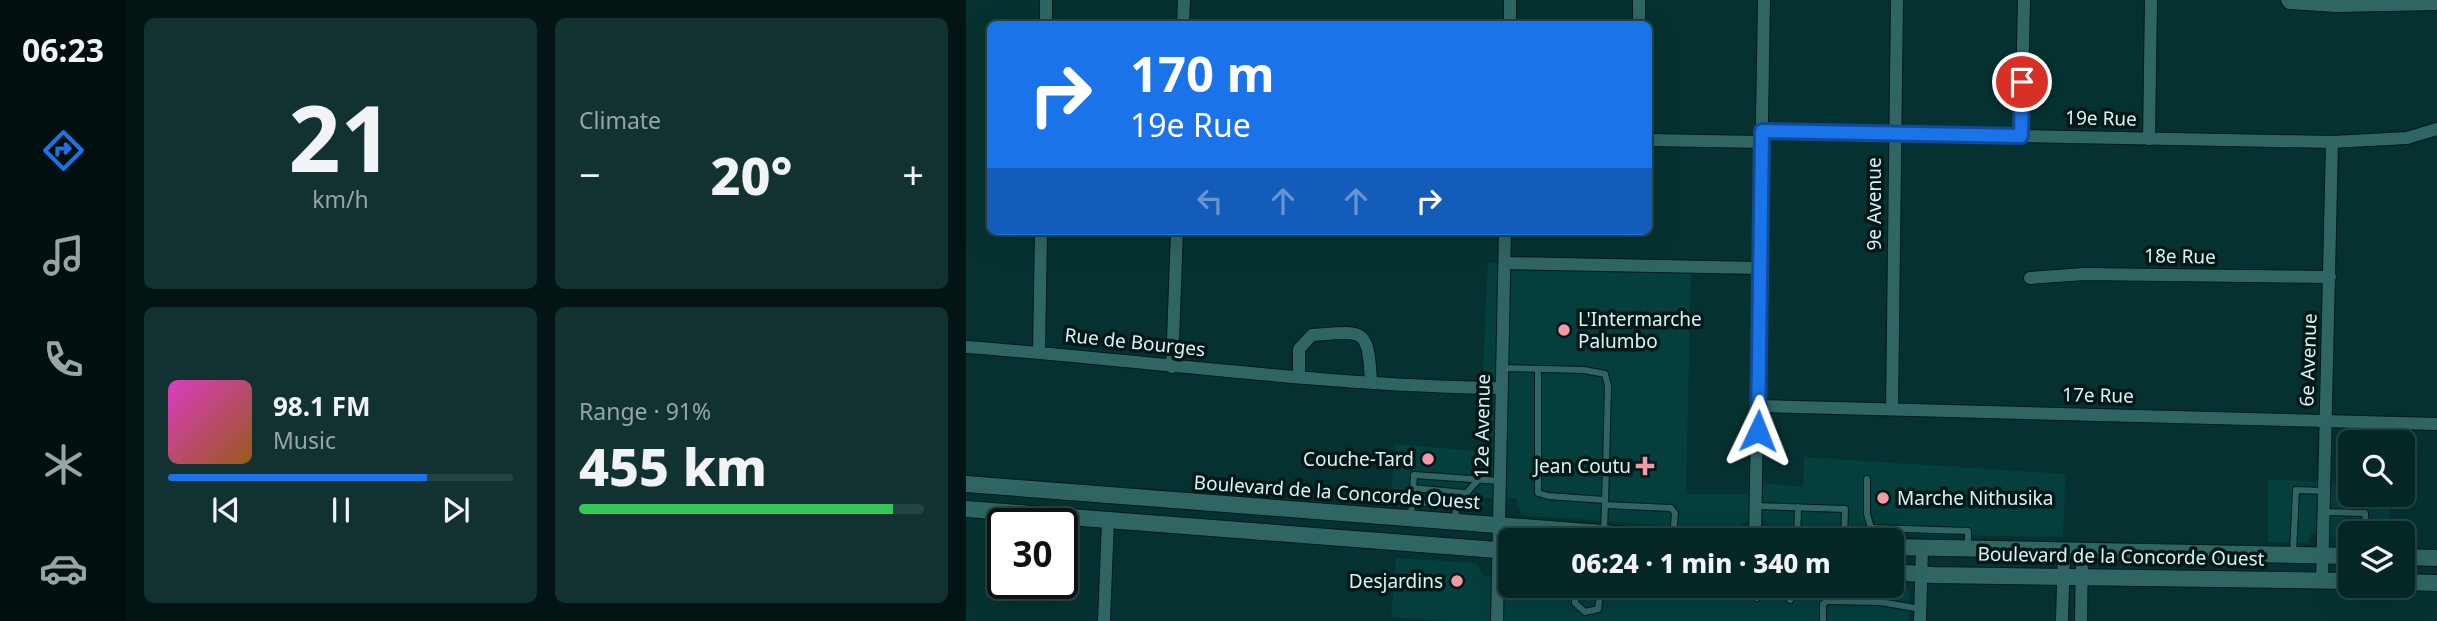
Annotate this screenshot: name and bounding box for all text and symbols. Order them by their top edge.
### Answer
text: 06:23 [22,28,104,71]
text: 170 m [1130,40,1275,106]
icon: right [1015,49,1106,140]
pin [1992,52,2052,112]
icon: arrive [2003,63,2041,101]
text: 21 [288,75,393,199]
text: 19e Rue [1130,103,1251,146]
text: Climate [579,104,661,136]
street label: 19e Rue [2065,104,2137,132]
icon: directions [39,126,88,175]
text: 20° [710,139,793,210]
text: − [579,148,601,200]
text: + [902,148,924,200]
street label: 9e Avenue [1861,157,1887,251]
icon: left [1191,182,1229,220]
icon: ahead [1264,182,1302,220]
icon: ahead [1337,182,1375,220]
icon: right [1410,182,1448,220]
text: km/h [312,183,369,215]
icon: music [39,231,88,280]
street label: 18e Rue [2144,242,2216,270]
place label: L'Intermarche Palumbo [1578,306,1702,354]
street label: 6e Avenue [2293,313,2323,407]
street label: Rue de Bourges [1063,322,1207,362]
marker: L'Intermarche Palumbo [1556,322,1572,338]
icon: phone [39,335,88,384]
street label: 12e Avenue [1468,374,1496,478]
street label: 17e Rue [2062,381,2134,409]
text: 98.1 FM [273,388,370,424]
position arrow [1721,394,1795,468]
text: Range · 91% [579,395,711,427]
text: Music [273,424,336,456]
text: 455 km [579,430,767,501]
map controls [2338,430,2415,598]
button: search [2338,430,2415,507]
icon: climate [39,440,88,489]
place label: Couche-Tard [1303,446,1414,472]
marker: Couche-Tard [1420,451,1436,467]
place label: Jean Coutu [1532,453,1631,479]
marker: Jean Coutu [1637,458,1653,474]
street label: Boulevard de la Concorde Ouest [1193,469,1481,515]
place label: Marche Nithusika [1897,485,2053,511]
marker: Marche Nithusika [1875,490,1891,506]
icon: previous [207,491,245,529]
icon: pause [322,491,360,529]
icon: next [437,491,475,529]
speed limit sign: 30 [987,508,1078,599]
button: layers [2338,521,2415,598]
street label: Boulevard de la Concorde Ouest [1977,540,2265,572]
icon: car [39,544,88,593]
text: 06:24 · 1 min · 340 m [1571,545,1831,581]
place label: Desjardins [1349,568,1443,594]
marker: Desjardins [1449,573,1465,589]

